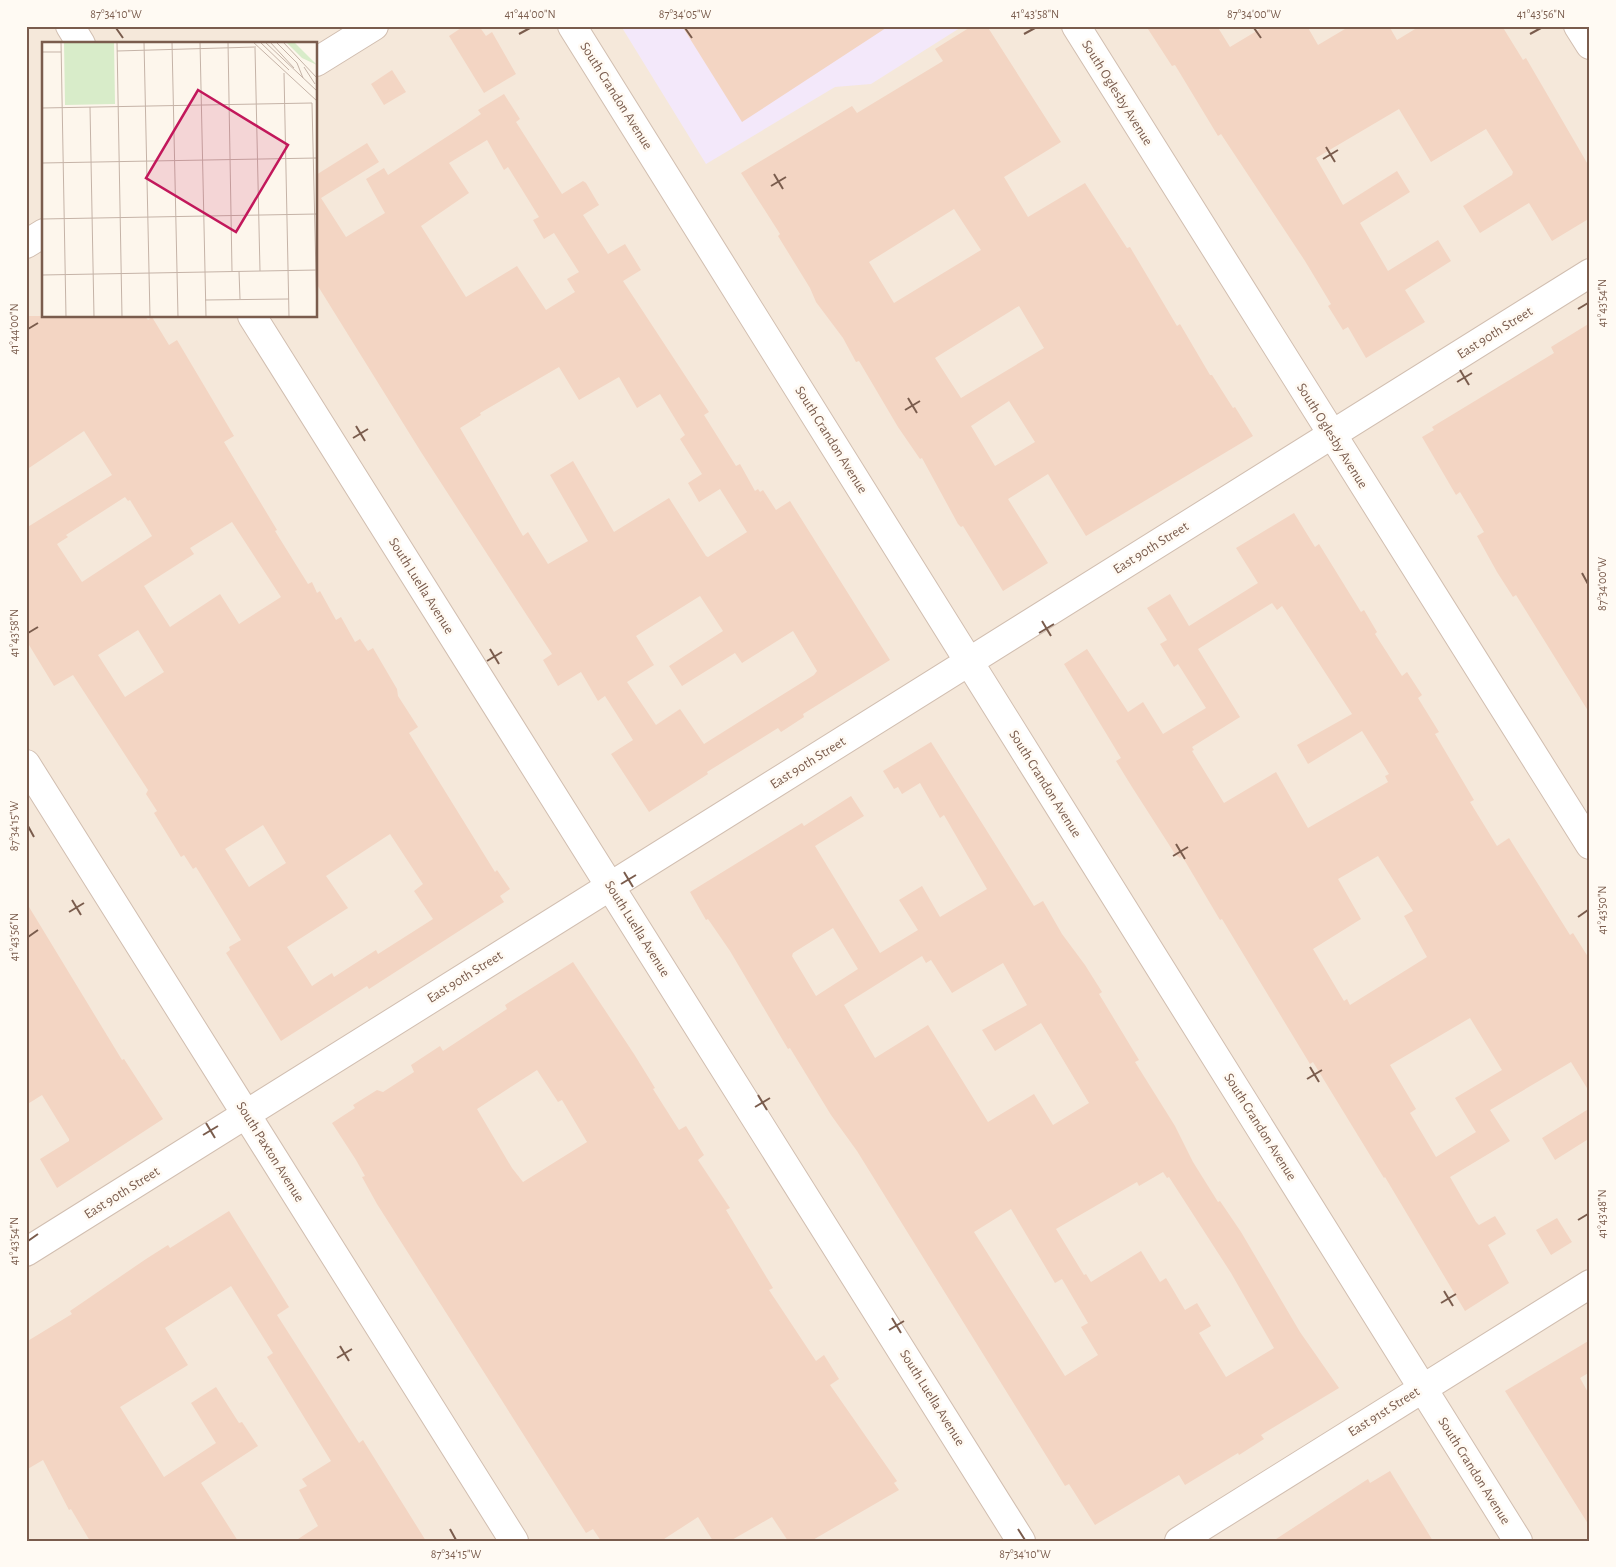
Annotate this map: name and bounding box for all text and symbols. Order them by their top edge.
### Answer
text: 87°34'10"W [90,8,142,20]
text: 41°44'00"N [504,8,556,20]
text: 87°34'05"W [659,8,712,20]
text: 41°43'58"N [1011,8,1059,20]
text: 87°34'00"W [1227,8,1281,20]
text: 41°43'56"N [1517,8,1565,20]
street label: South Oglesby Avenue [1079,38,1155,148]
street label: South Crandon Avenue [577,40,655,152]
inset map [42,42,318,318]
text: 41°43'54"N [1596,279,1608,327]
text: 41°44'00"N [8,303,20,355]
street label: East 90th Street [1455,304,1536,362]
street label: South Oglesby Avenue [1294,381,1370,491]
street label: South Crandon Avenue [792,384,870,496]
street label: East 90th Street [1111,519,1192,577]
street label: South Luella Avenue [386,536,456,636]
text: 87°34'00"W [1596,557,1608,611]
text: 41°43'58"N [8,609,20,657]
street label: South Crandon Avenue [1006,728,1084,840]
street label: East 90th Street [768,734,849,792]
text: 87°34'15"W [8,801,20,851]
street label: South Luella Avenue [602,879,672,979]
text: 41°43'50"N [1596,885,1608,935]
text: 41°43'56"N [8,913,20,961]
street label: East 90th Street [425,948,506,1006]
street label: South Crandon Avenue [1221,1071,1299,1183]
street label: South Paxton Avenue [234,1099,306,1205]
street label: East 90th Street [82,1164,163,1222]
text: 41°43'48"N [1596,1189,1608,1239]
text: 41°43'54"N [8,1217,20,1265]
street label: South Luella Avenue [897,1348,967,1448]
street label: East 91st Street [1346,1384,1423,1439]
street label: South Crandon Avenue [1435,1415,1513,1527]
text: 87°34'15"W [431,1548,481,1560]
text: 87°34'10"W [999,1548,1051,1560]

